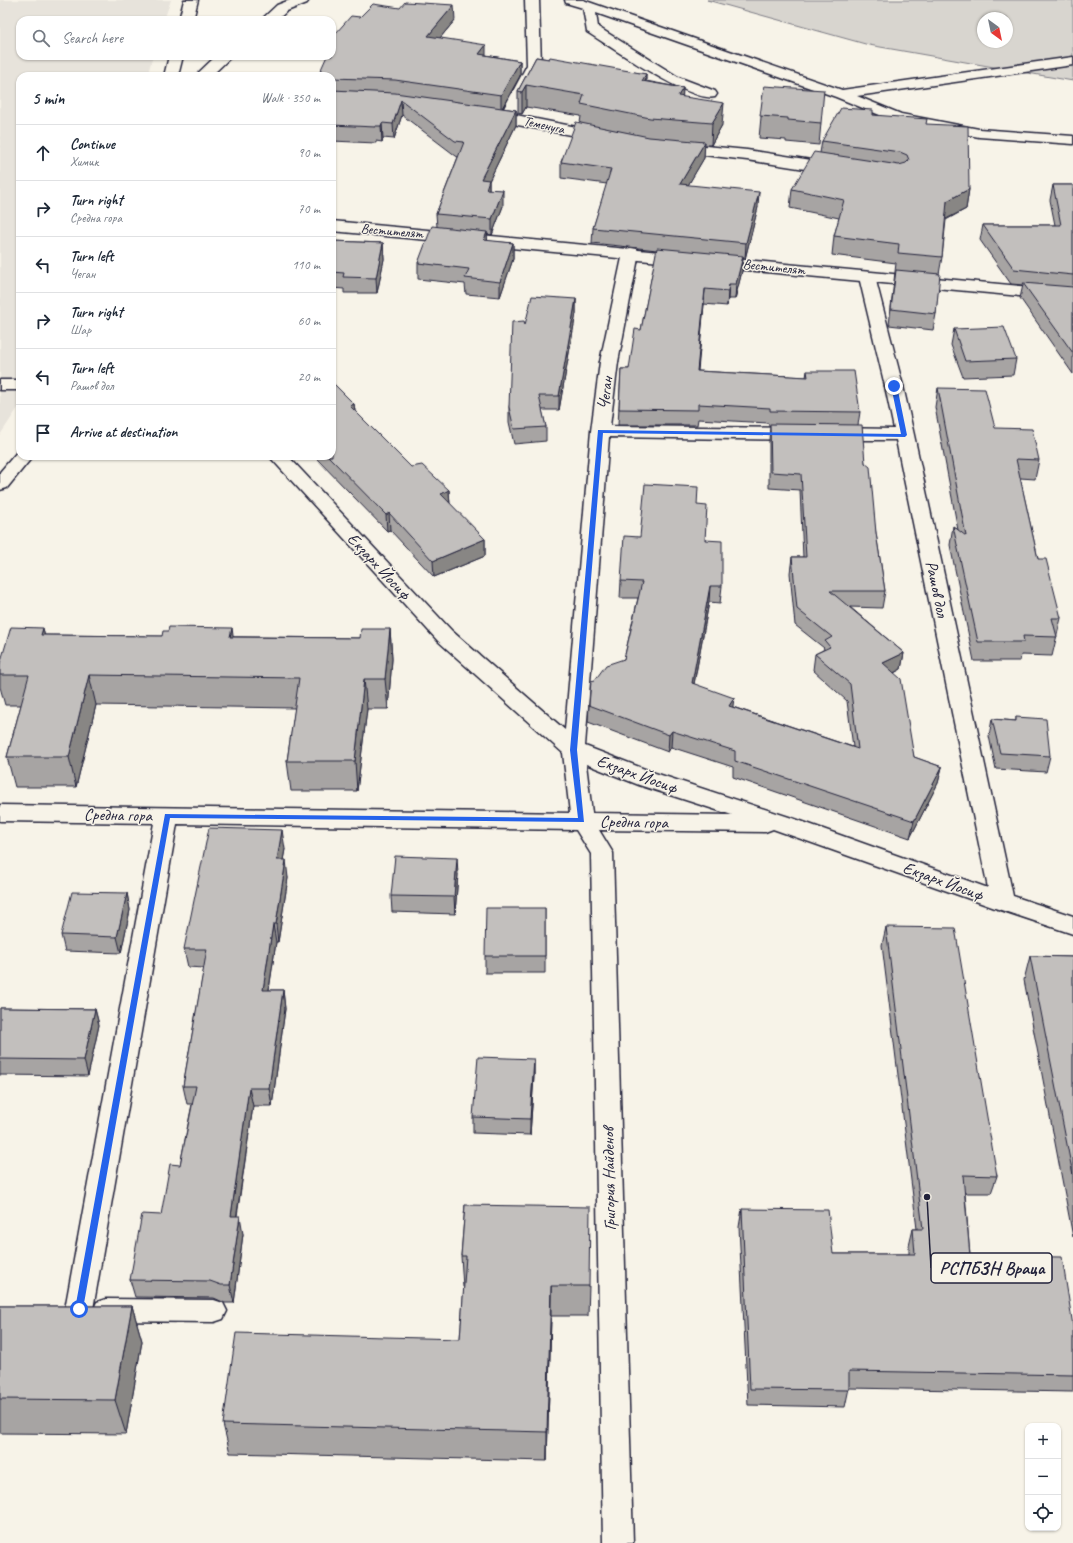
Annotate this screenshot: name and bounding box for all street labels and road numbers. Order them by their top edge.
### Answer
street label: Теменуга [522,112,567,138]
street label: Вестителят [360,220,425,242]
street label: Вестителят [742,255,807,279]
street label: Чеган [592,374,618,411]
street label: Екзарх Йосиф [342,528,416,605]
street label: Рашов дол [921,559,953,620]
street label: Екзарх Йосиф [594,750,681,800]
street label: Средна гора [84,804,154,826]
street label: Средна гора [600,811,670,833]
street label: Екзарх Йосиф [900,857,987,907]
street label: Григория Найденов [598,1123,620,1231]

